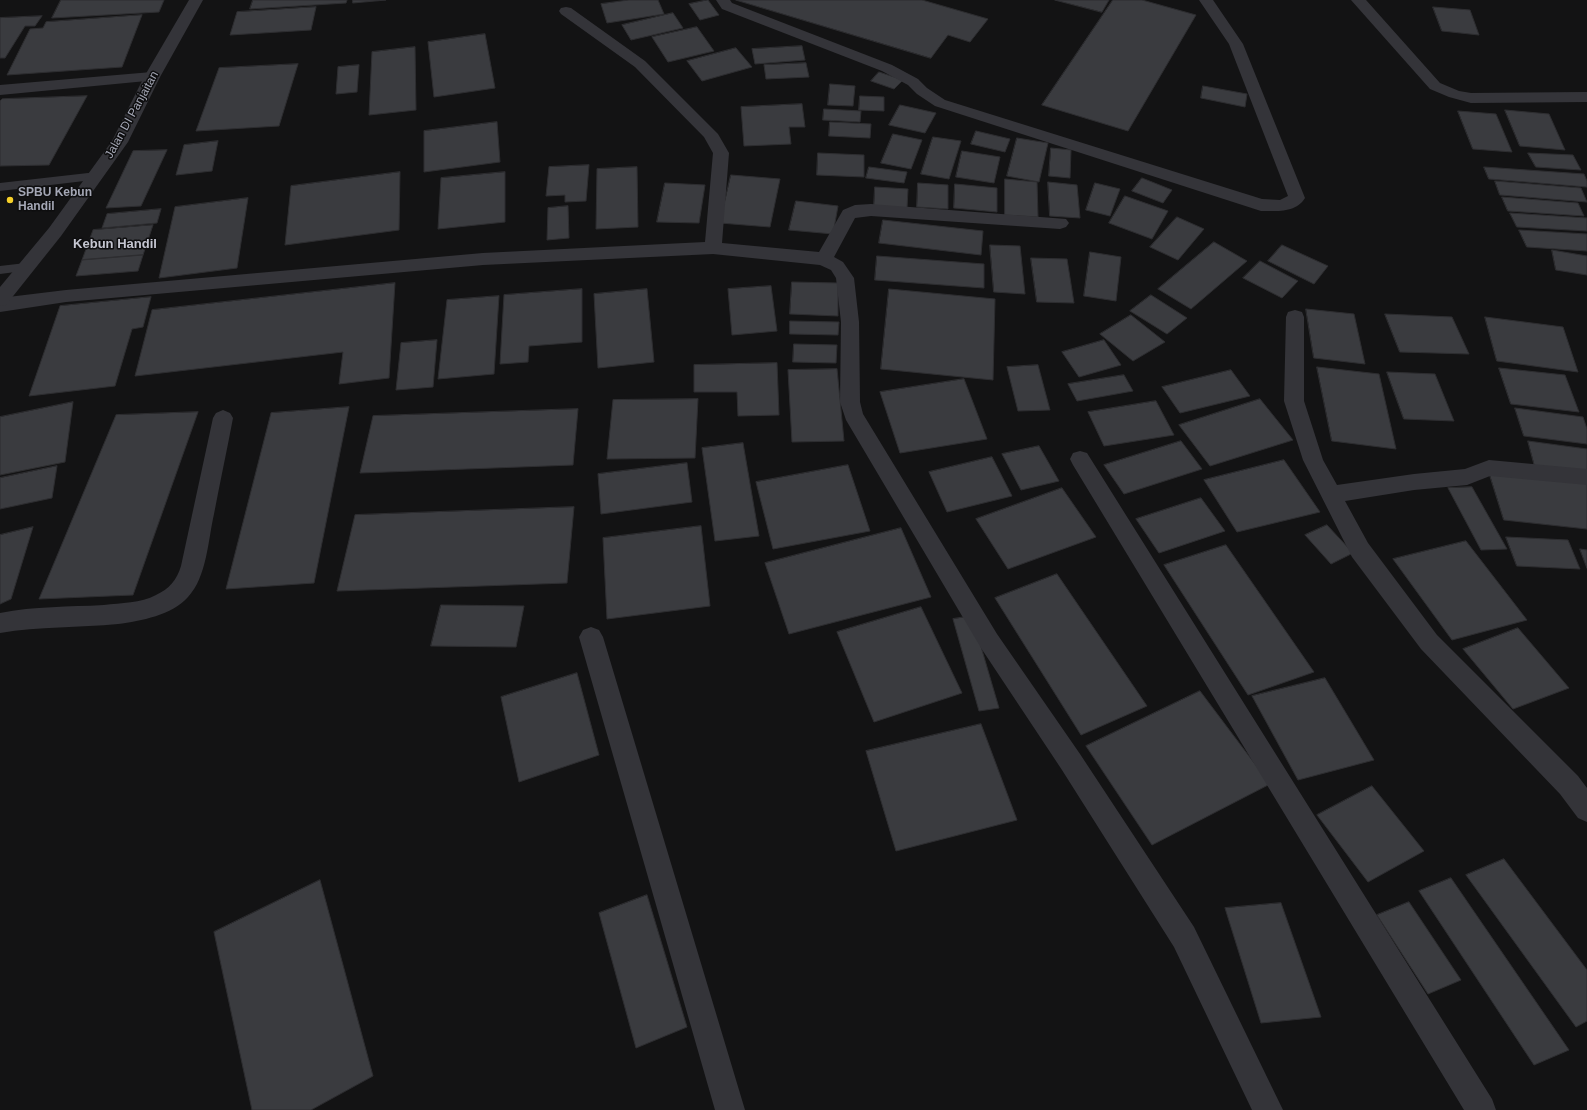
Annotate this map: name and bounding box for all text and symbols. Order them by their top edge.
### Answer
street label: Jalan DI Panjaitan [102,69,162,161]
place label: SPBU Kebun Handil [18,186,92,214]
marker: SPBU Kebun Handil [5,195,15,205]
district label: Kebun Handil [73,236,157,252]

